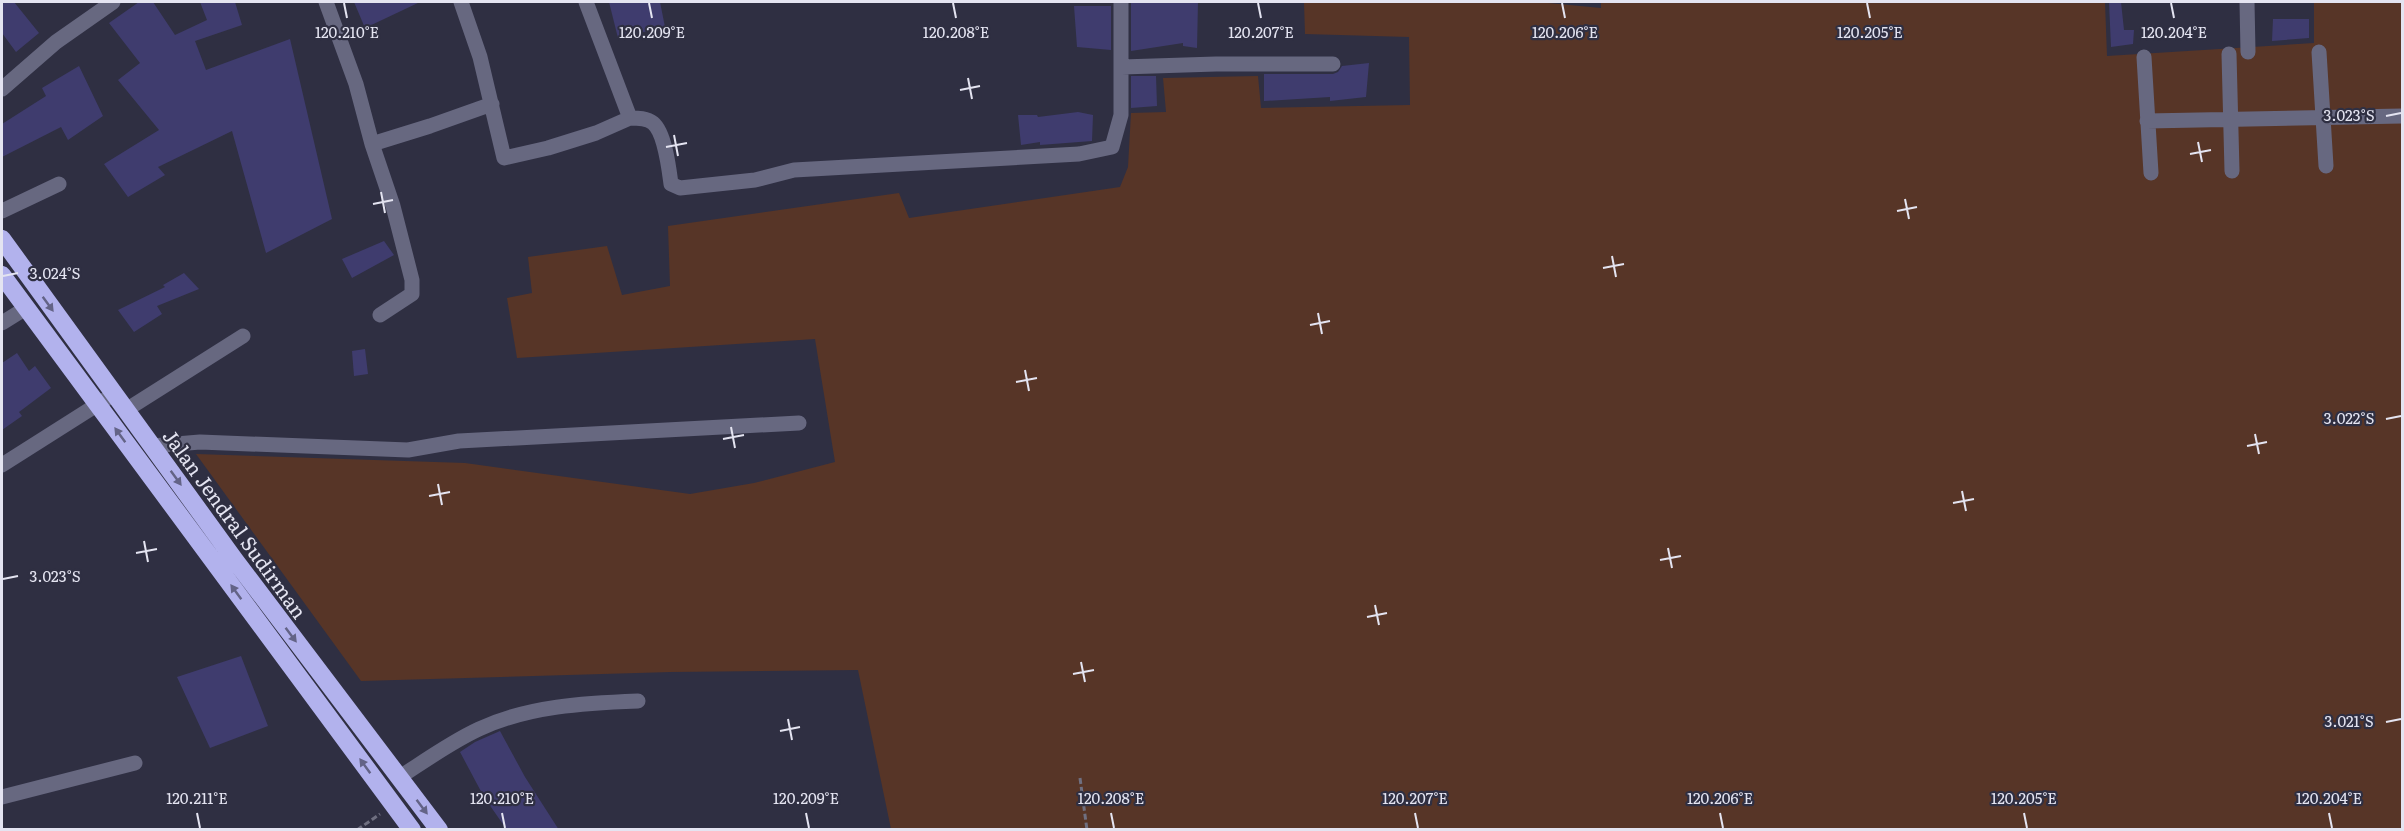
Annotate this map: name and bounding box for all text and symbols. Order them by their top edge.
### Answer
text: 120.210°E [315,20,379,43]
text: 120.209°E [619,20,685,43]
text: 120.208°E [923,20,989,43]
text: 120.207°E [1228,20,1294,43]
text: 120.206°E [1532,20,1598,43]
text: 120.205°E [1837,20,1903,43]
text: 120.204°E [2141,20,2207,43]
text: 3.023°S [2323,103,2375,126]
text: 3.024°S [29,261,81,284]
one-way arrow [42,295,54,311]
text: 3.022°S [2324,406,2374,429]
street label: Jalan Jendral Sudirman [157,422,315,624]
one-way arrow [115,428,127,443]
one-way arrow [169,471,181,486]
text: 3.023°S [29,564,81,587]
one-way arrow [230,584,243,600]
one-way arrow [285,627,297,643]
text: 3.021°S [2324,709,2374,732]
one-way arrow [359,758,371,774]
text: 120.211°E [166,786,228,809]
text: 120.210°E [470,786,534,809]
text: 120.209°E [773,786,839,809]
text: 120.208°E [1078,786,1144,809]
text: 120.207°E [1382,786,1448,809]
text: 120.206°E [1687,786,1753,809]
text: 120.205°E [1991,786,2057,809]
text: 120.204°E [2296,786,2362,809]
one-way arrow [416,799,428,814]

